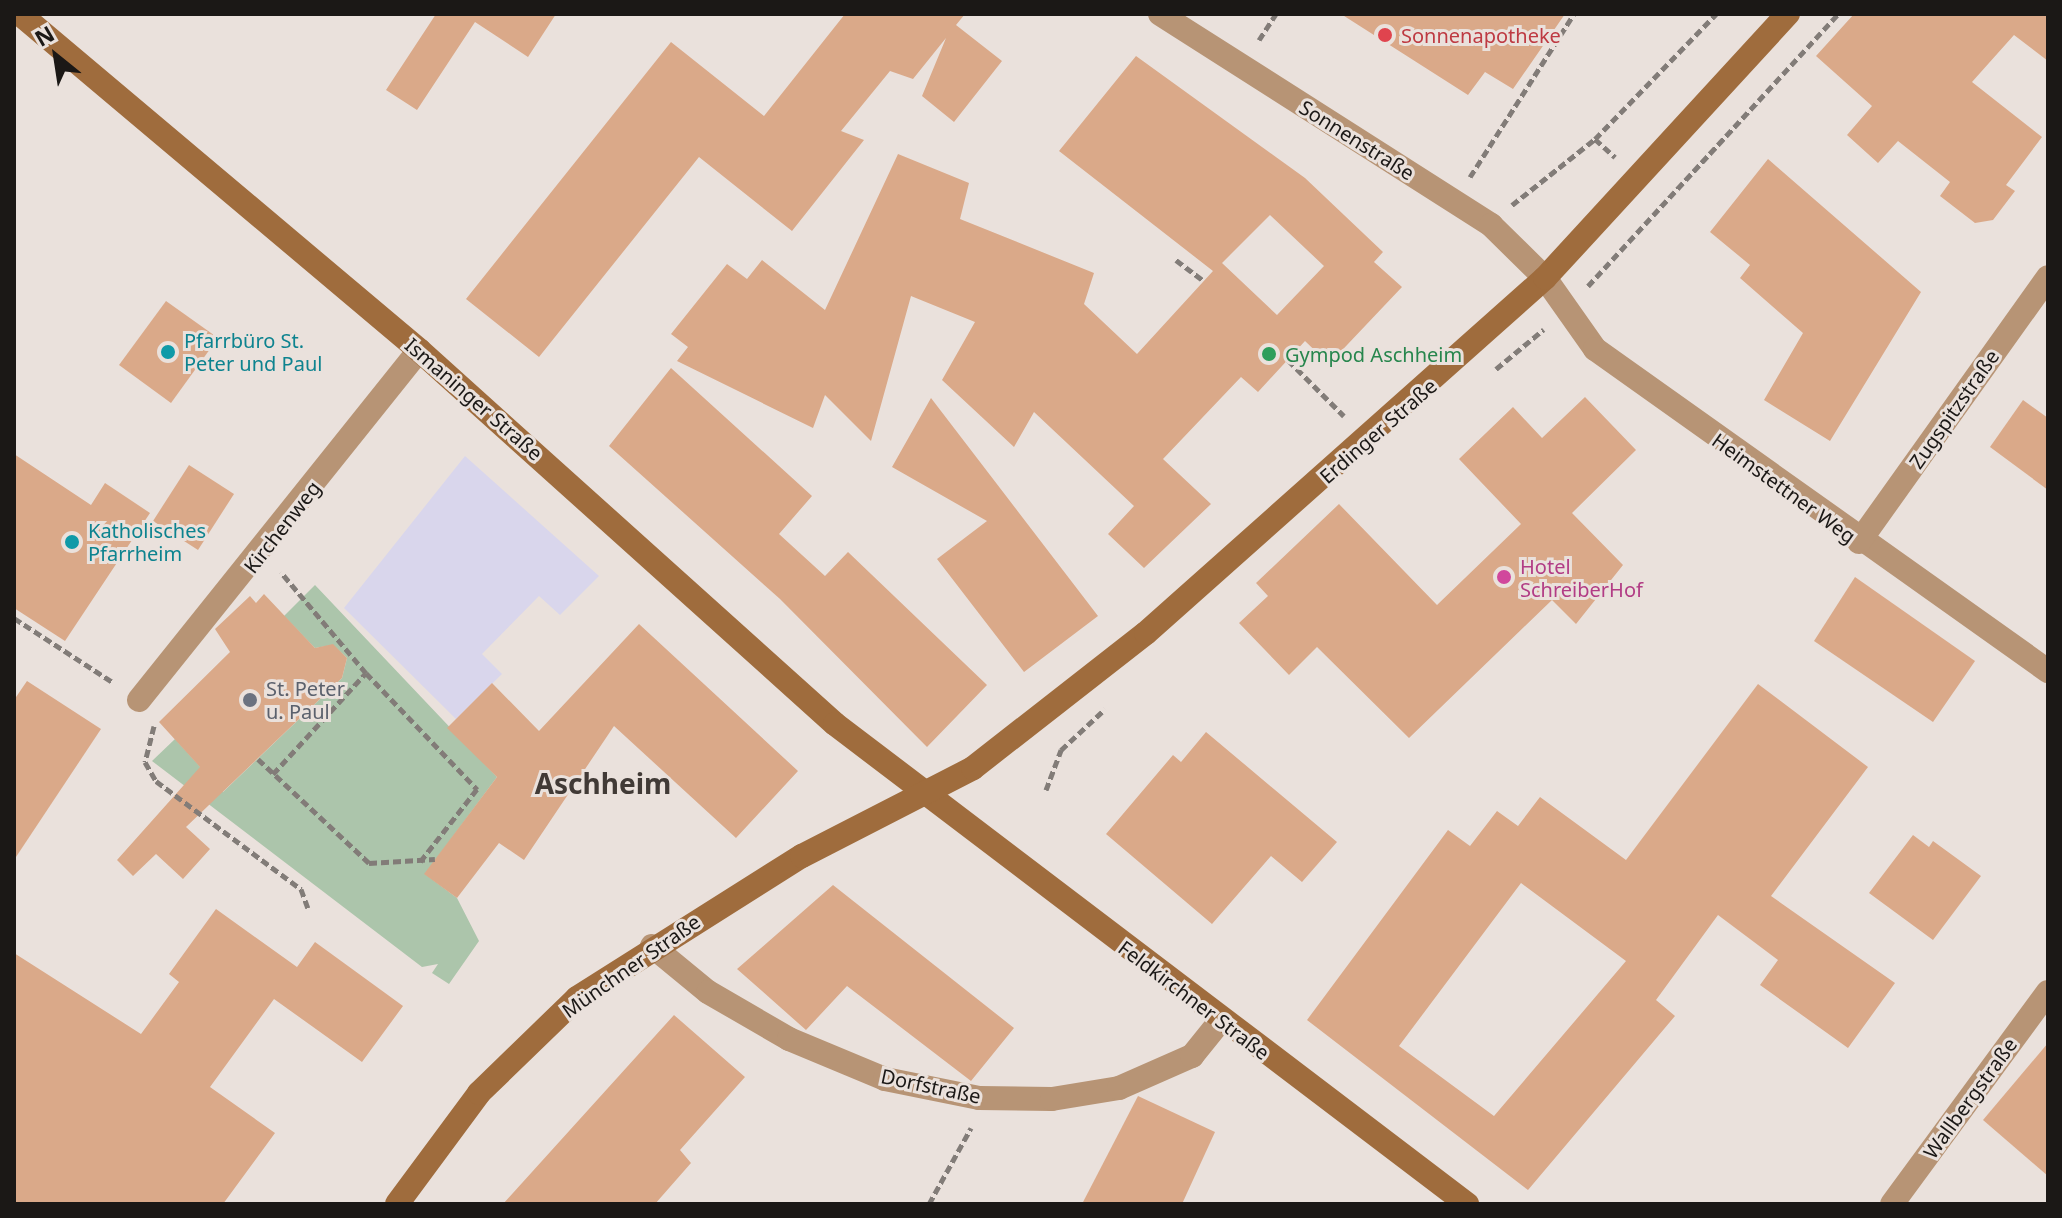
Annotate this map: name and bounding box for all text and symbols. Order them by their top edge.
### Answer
north arrow [16,16,96,96]
text: N [29,18,59,53]
place label: Sonnenapotheke [1401,23,1561,47]
marker: Sonnenapotheke [1376,26,1394,44]
street label: Sonnenstraße [1295,95,1419,185]
place label: Pfarrbüro St. Peter und Paul [184,328,322,375]
street label: Ismaninger Straße [400,333,548,465]
place label: Gympod Aschheim [1285,342,1462,366]
marker: Pfarrbüro St. Peter und Paul [159,343,177,361]
marker: Gympod Aschheim [1260,345,1278,363]
street label: Zugspitzstraße [1904,345,2004,473]
street label: Erdinger Straße [1315,374,1441,488]
street label: Heimstettner Weg [1708,428,1860,548]
street label: Kirchenweg [239,476,325,578]
place label: Katholisches Pfarrheim [88,518,206,565]
marker: Katholisches Pfarrheim [63,533,81,551]
place label: Hotel SchreiberHof [1520,554,1643,601]
marker: Hotel SchreiberHof [1495,568,1513,586]
place label: St. Peter u. Paul [266,676,345,723]
marker: St. Peter u. Paul [241,691,259,709]
district label: Aschheim [535,766,671,800]
street label: Münchner Straße [557,909,705,1023]
street label: Feldkirchner Straße [1114,935,1274,1065]
street label: Wallbergstraße [1918,1033,2022,1163]
street label: Dorfstraße [879,1064,983,1108]

